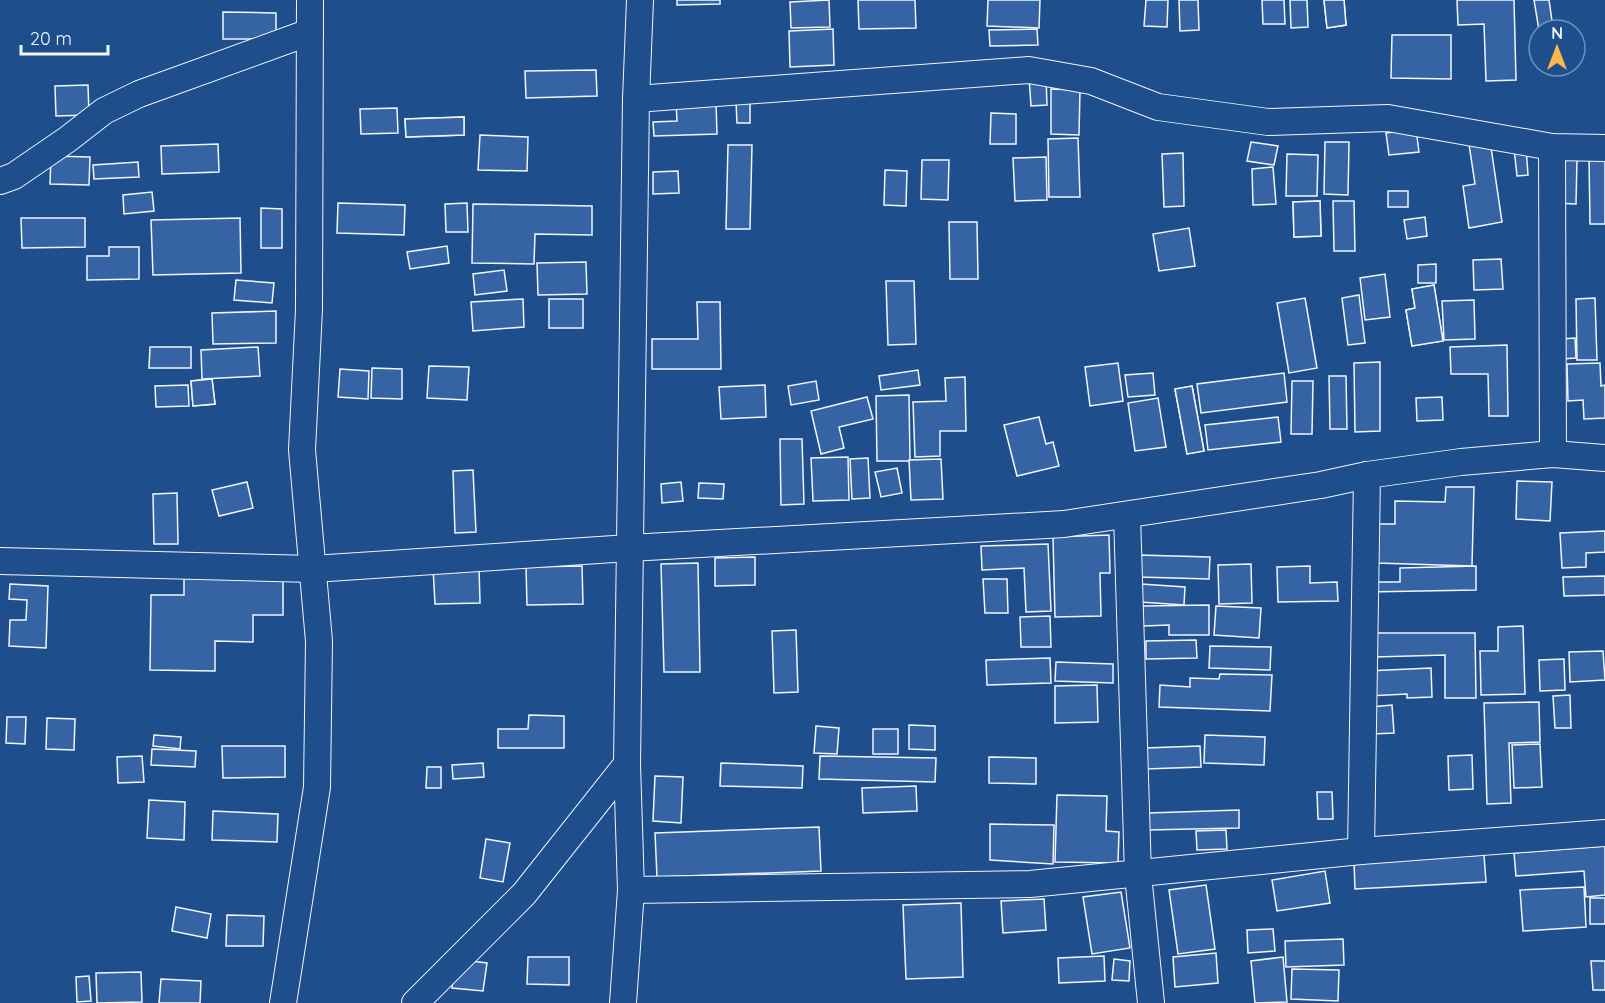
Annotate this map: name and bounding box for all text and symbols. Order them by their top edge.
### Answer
scale bar [21,18,108,56]
north arrow [1527,18,1587,78]
text: N [1551,23,1563,43]
text: 20 m [30,27,72,50]

